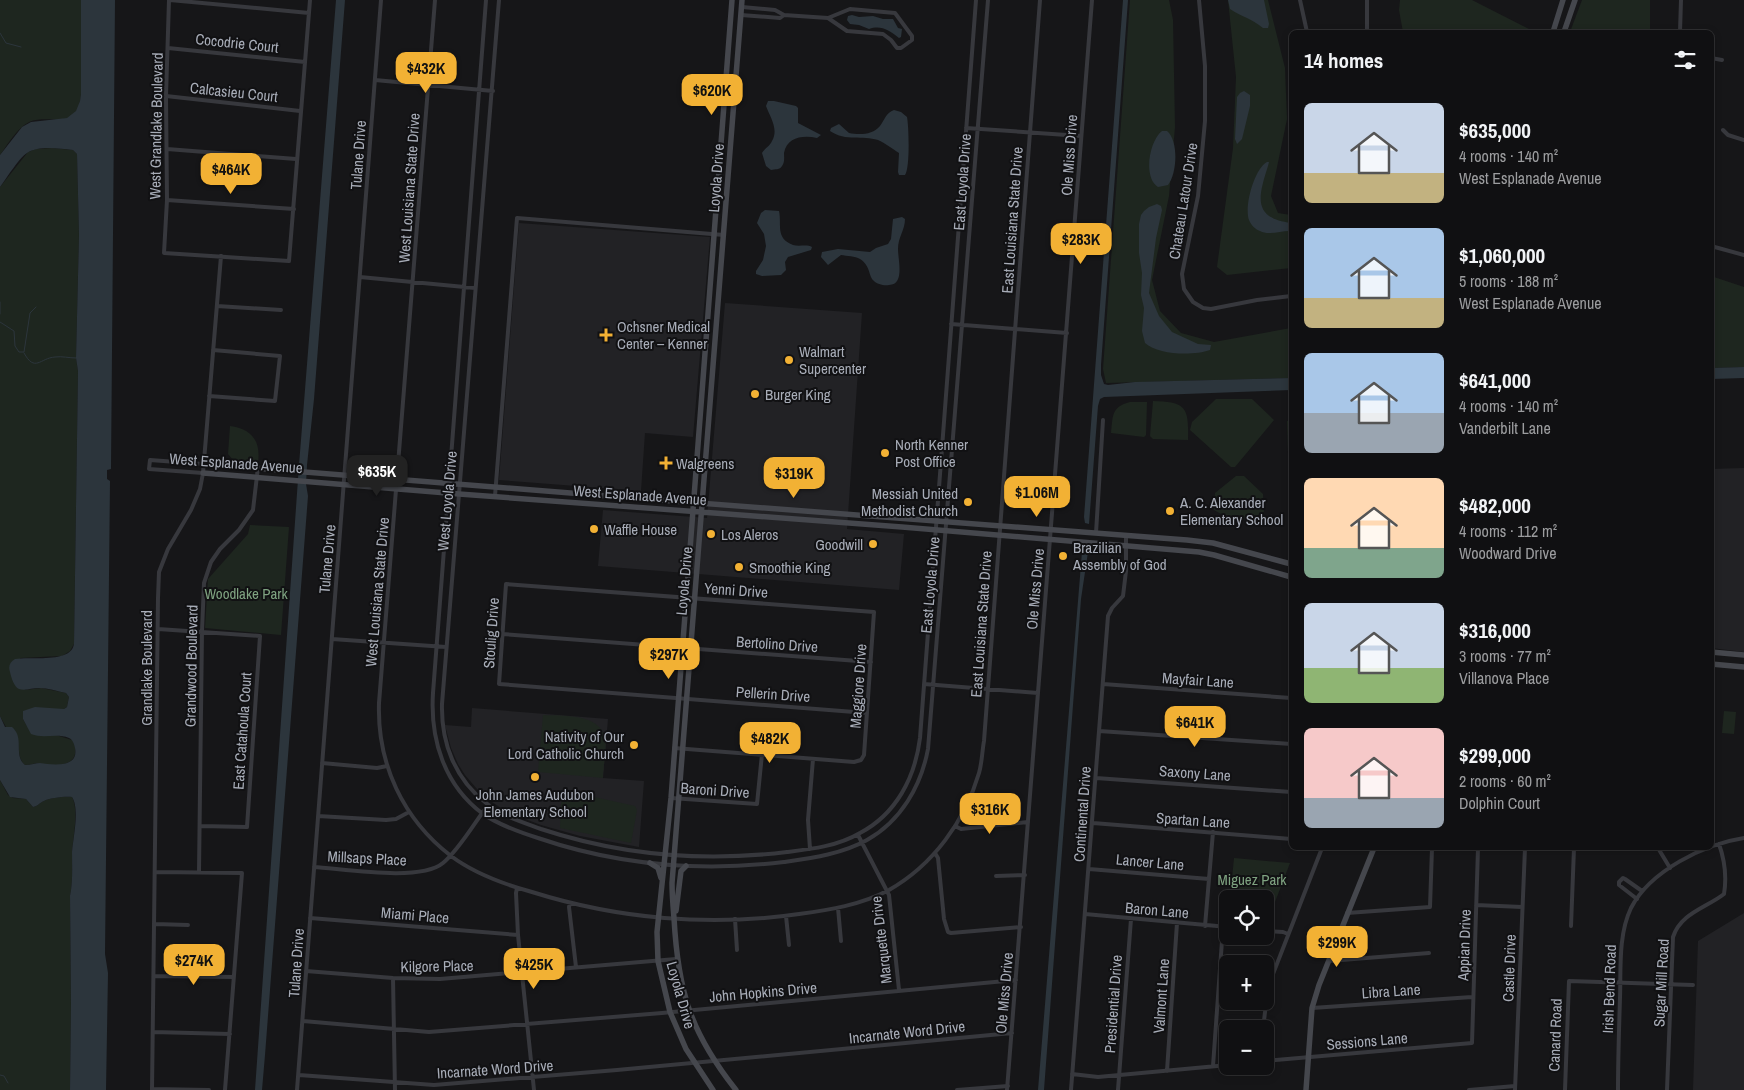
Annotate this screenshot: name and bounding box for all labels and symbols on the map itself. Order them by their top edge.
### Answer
street label: Cocodrie Court [194,28,280,58]
street label: West Grandlake Boulevard [144,52,168,200]
pin: $432K [391,52,461,94]
pin: $620K [677,74,747,116]
street label: Calcasieu Court [189,77,280,107]
street label: West Louisiana State Drive [393,112,425,264]
street label: Ole Miss Drive [1056,114,1082,196]
street label: Tulane Drive [345,120,371,190]
street label: East Loyola Drive [948,133,976,231]
street label: Chateau Latour Drive [1163,141,1203,261]
street label: Loyola Drive [703,143,729,213]
street label: East Louisiana State Drive [996,146,1028,294]
pin: $464K [196,152,266,195]
pin: $283K [1046,222,1116,265]
place label: Ochsner Medical Center – Kenner [617,316,710,354]
marker: Ochsner Medical Center – Kenner [599,328,613,342]
place label: Walmart Supercenter [799,341,866,379]
marker: Walmart Supercenter [783,354,795,366]
place label: Burger King [765,384,831,405]
marker: Burger King [749,388,761,400]
place label: North Kenner Post Office [895,434,968,472]
marker: North Kenner Post Office [879,447,891,459]
street label: West Esplanade Avenue [169,448,304,478]
street label: West Loyola Drive [432,450,462,552]
place label: Walgreens [676,453,734,474]
pin: $635K [342,454,412,497]
pin: $319K [759,456,829,499]
marker: Walgreens [660,457,672,469]
pin: $1.06M [996,476,1078,518]
street label: West Esplanade Avenue [573,480,708,510]
place label: Messiah United Methodist Church [861,483,958,521]
place label: A. C. Alexander Elementary School [1179,492,1283,530]
marker: Messiah United Methodist Church [962,496,974,508]
marker: A. C. Alexander Elementary School [1164,505,1176,517]
street label: West Louisiana State Drive [360,516,394,668]
place label: Waffle House [604,519,677,540]
street label: Tulane Drive [314,523,340,594]
marker: Waffle House [588,523,600,535]
place label: Los Aleros [721,524,778,545]
marker: Los Aleros [705,528,717,540]
place label: Goodwill [815,534,863,555]
street label: East Loyola Drive [915,536,945,634]
place label: Brazilian Assembly of God [1072,537,1167,575]
marker: Goodwill [867,538,879,550]
street label: Loyola Drive [671,546,697,616]
street label: Ole Miss Drive [1021,547,1049,630]
street label: East Louisiana State Drive [965,550,997,698]
marker: Brazilian Assembly of God [1057,550,1069,562]
place label: Smoothie King [749,557,831,578]
marker: Smoothie King [733,561,745,573]
street label: Yenni Drive [703,577,769,603]
park label: Woodlake Park [204,583,288,604]
street label: Stoulig Drive [478,597,504,669]
street label: Grandwood Boulevard [179,605,203,727]
street label: Grandlake Boulevard [136,610,157,726]
street label: Bertolino Drive [735,631,819,657]
pin: $297K [634,638,704,680]
street label: Maggiore Drive [845,643,871,729]
street label: Mayfair Lane [1161,667,1235,693]
street label: East Catahoula Court [227,671,257,790]
street label: Pellerin Drive [735,681,811,707]
pin: $641K [1160,706,1230,748]
pin: $482K [735,722,805,764]
place label: Nativity of Our Lord Catholic Church [508,726,624,764]
marker: Nativity of Our Lord Catholic Church [628,739,640,751]
street label: Saxony Lane [1158,760,1232,786]
street label: Continental Drive [1068,765,1096,862]
marker: John James Audubon Elementary School [529,771,541,783]
street label: Baroni Drive [680,777,750,803]
place label: John James Audubon Elementary School [476,784,594,822]
pin: $316K [955,792,1025,835]
street label: Spartan Lane [1155,807,1231,833]
street label: Millsaps Place [327,845,407,871]
street label: Lancer Lane [1115,849,1185,875]
park label: Miguez Park [1217,869,1287,890]
street label: Marquette Drive [865,895,897,985]
street label: Baron Lane [1124,897,1190,923]
street label: Miami Place [380,902,450,928]
street label: Appian Drive [1452,909,1476,982]
pin: $299K [1302,926,1372,968]
street label: Tulane Drive [283,928,309,998]
street label: Castle Drive [1497,934,1521,1002]
street label: Sugar Mill Road [1648,938,1674,1028]
pin: $274K [159,944,229,986]
street label: Irish Bend Road [1597,944,1621,1034]
pin: $425K [499,948,569,990]
street label: Ole Miss Drive [990,951,1018,1034]
street label: Presidential Drive [1099,954,1127,1054]
street label: Kilgore Place [400,955,474,977]
street label: Valmont Lane [1148,958,1174,1034]
street label: Loyola Drive [661,959,701,1031]
street label: John Hopkins Drive [708,977,818,1007]
street label: Libra Lane [1361,978,1421,1004]
street label: Canard Road [1543,998,1567,1072]
street label: Incarnate Word Drive [848,1015,966,1049]
street label: Sessions Lane [1326,1027,1409,1055]
street label: Incarnate Word Drive [436,1054,554,1084]

